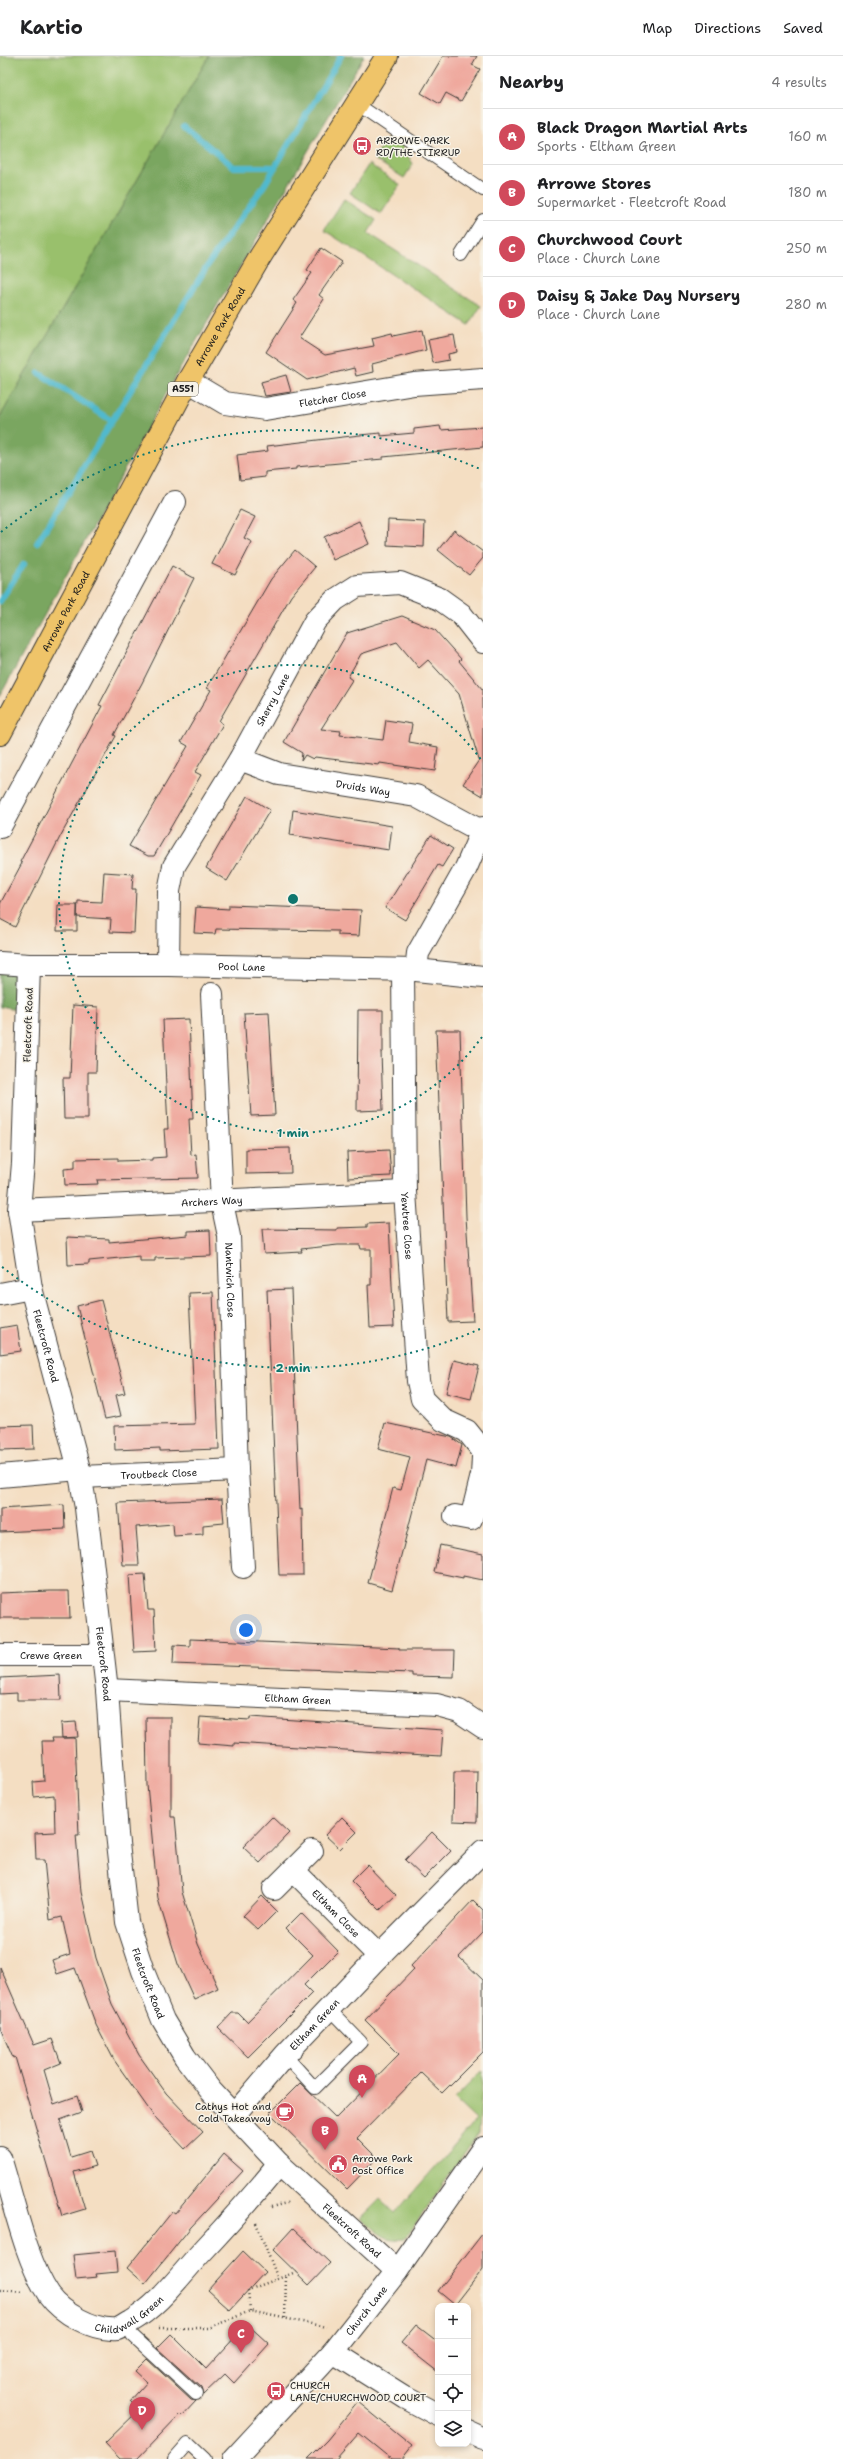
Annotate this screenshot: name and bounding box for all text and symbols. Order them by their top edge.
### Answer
text: Kartio [20,15,83,40]
text: Map [643,19,673,37]
text: Directions [695,19,761,37]
text: Saved [783,19,823,37]
text: Nearby [499,71,564,93]
text: 4 results [771,74,827,91]
text: Black Dragon Martial Arts [537,118,748,138]
text: A [507,128,517,145]
text: 160 m [789,128,827,145]
place label: ARROWE PARK RD/THE STIRRUP [376,134,460,159]
bus stop icon: ARROWE PARK RD/THE STIRRUP [351,135,373,157]
text: Sports · Eltham Green [537,138,676,155]
text: Arrowe Stores [537,174,651,194]
text: B [508,184,516,201]
text: 180 m [788,184,827,201]
text: Supermarket · Fleetcroft Road [537,194,726,211]
text: Churchwood Court [537,230,682,250]
text: C [508,240,516,257]
text: 250 m [786,240,827,257]
text: Place · Church Lane [537,250,660,267]
street label: Arrowe Park Road [192,284,248,368]
text: Daisy & Jake Day Nursery [537,286,740,306]
text: D [507,296,517,313]
text: 280 m [785,296,827,313]
text: Place · Church Lane [537,306,660,323]
road number: A551 [168,382,198,396]
street label: Fletcher Close [298,386,367,410]
street label: Arrowe Park Road [39,568,92,654]
street label: Sherry Lane [253,670,292,728]
street label: Druids Way [335,777,392,798]
centre of rings [286,892,300,906]
street label: Pool Lane [218,960,266,973]
street label: Fleetcroft Road [20,987,36,1063]
text: 1 min [277,1125,309,1141]
street label: Yewtree Close [399,1192,416,1260]
street label: Archers Way [181,1193,243,1209]
street label: Nantwich Close [223,1242,238,1318]
street label: Fleetcroft Road [30,1308,62,1384]
text: 2 min [276,1360,311,1376]
street label: Troutbeck Close [120,1465,198,1482]
your location [236,1620,256,1640]
street label: Fleetcroft Road [93,1626,114,1702]
street label: Crewe Green [20,1649,82,1662]
street label: Eltham Green [264,1691,331,1707]
street label: Eltham Close [309,1886,363,1940]
street label: Fleetcroft Road [129,1946,168,2021]
street label: Eltham Green [286,1996,342,2053]
pin: A [349,2065,375,2098]
place label: Cathys Hot and Cold Takeaway [195,2100,272,2125]
cafe icon: Cathys Hot and Cold Takeaway [274,2101,296,2123]
pin: B [312,2117,338,2150]
place label: Arrowe Park Post Office [352,2152,413,2177]
public building icon: Arrowe Park Post Office [327,2153,349,2175]
street label: Fleetcroft Road [320,2200,385,2261]
street label: Church Lane [342,2282,390,2338]
street label: Childwall Green [93,2292,166,2336]
map controls [435,2303,471,2447]
button: + [435,2303,471,2339]
pin: C [228,2320,254,2353]
button: − [435,2339,471,2375]
button: locate [435,2375,471,2411]
place label: CHURCH LANE/CHURCHWOOD COURT [290,2379,426,2404]
bus stop icon: CHURCH LANE/CHURCHWOOD COURT [265,2380,287,2402]
pin: D [129,2397,155,2430]
button: layers [435,2411,471,2447]

